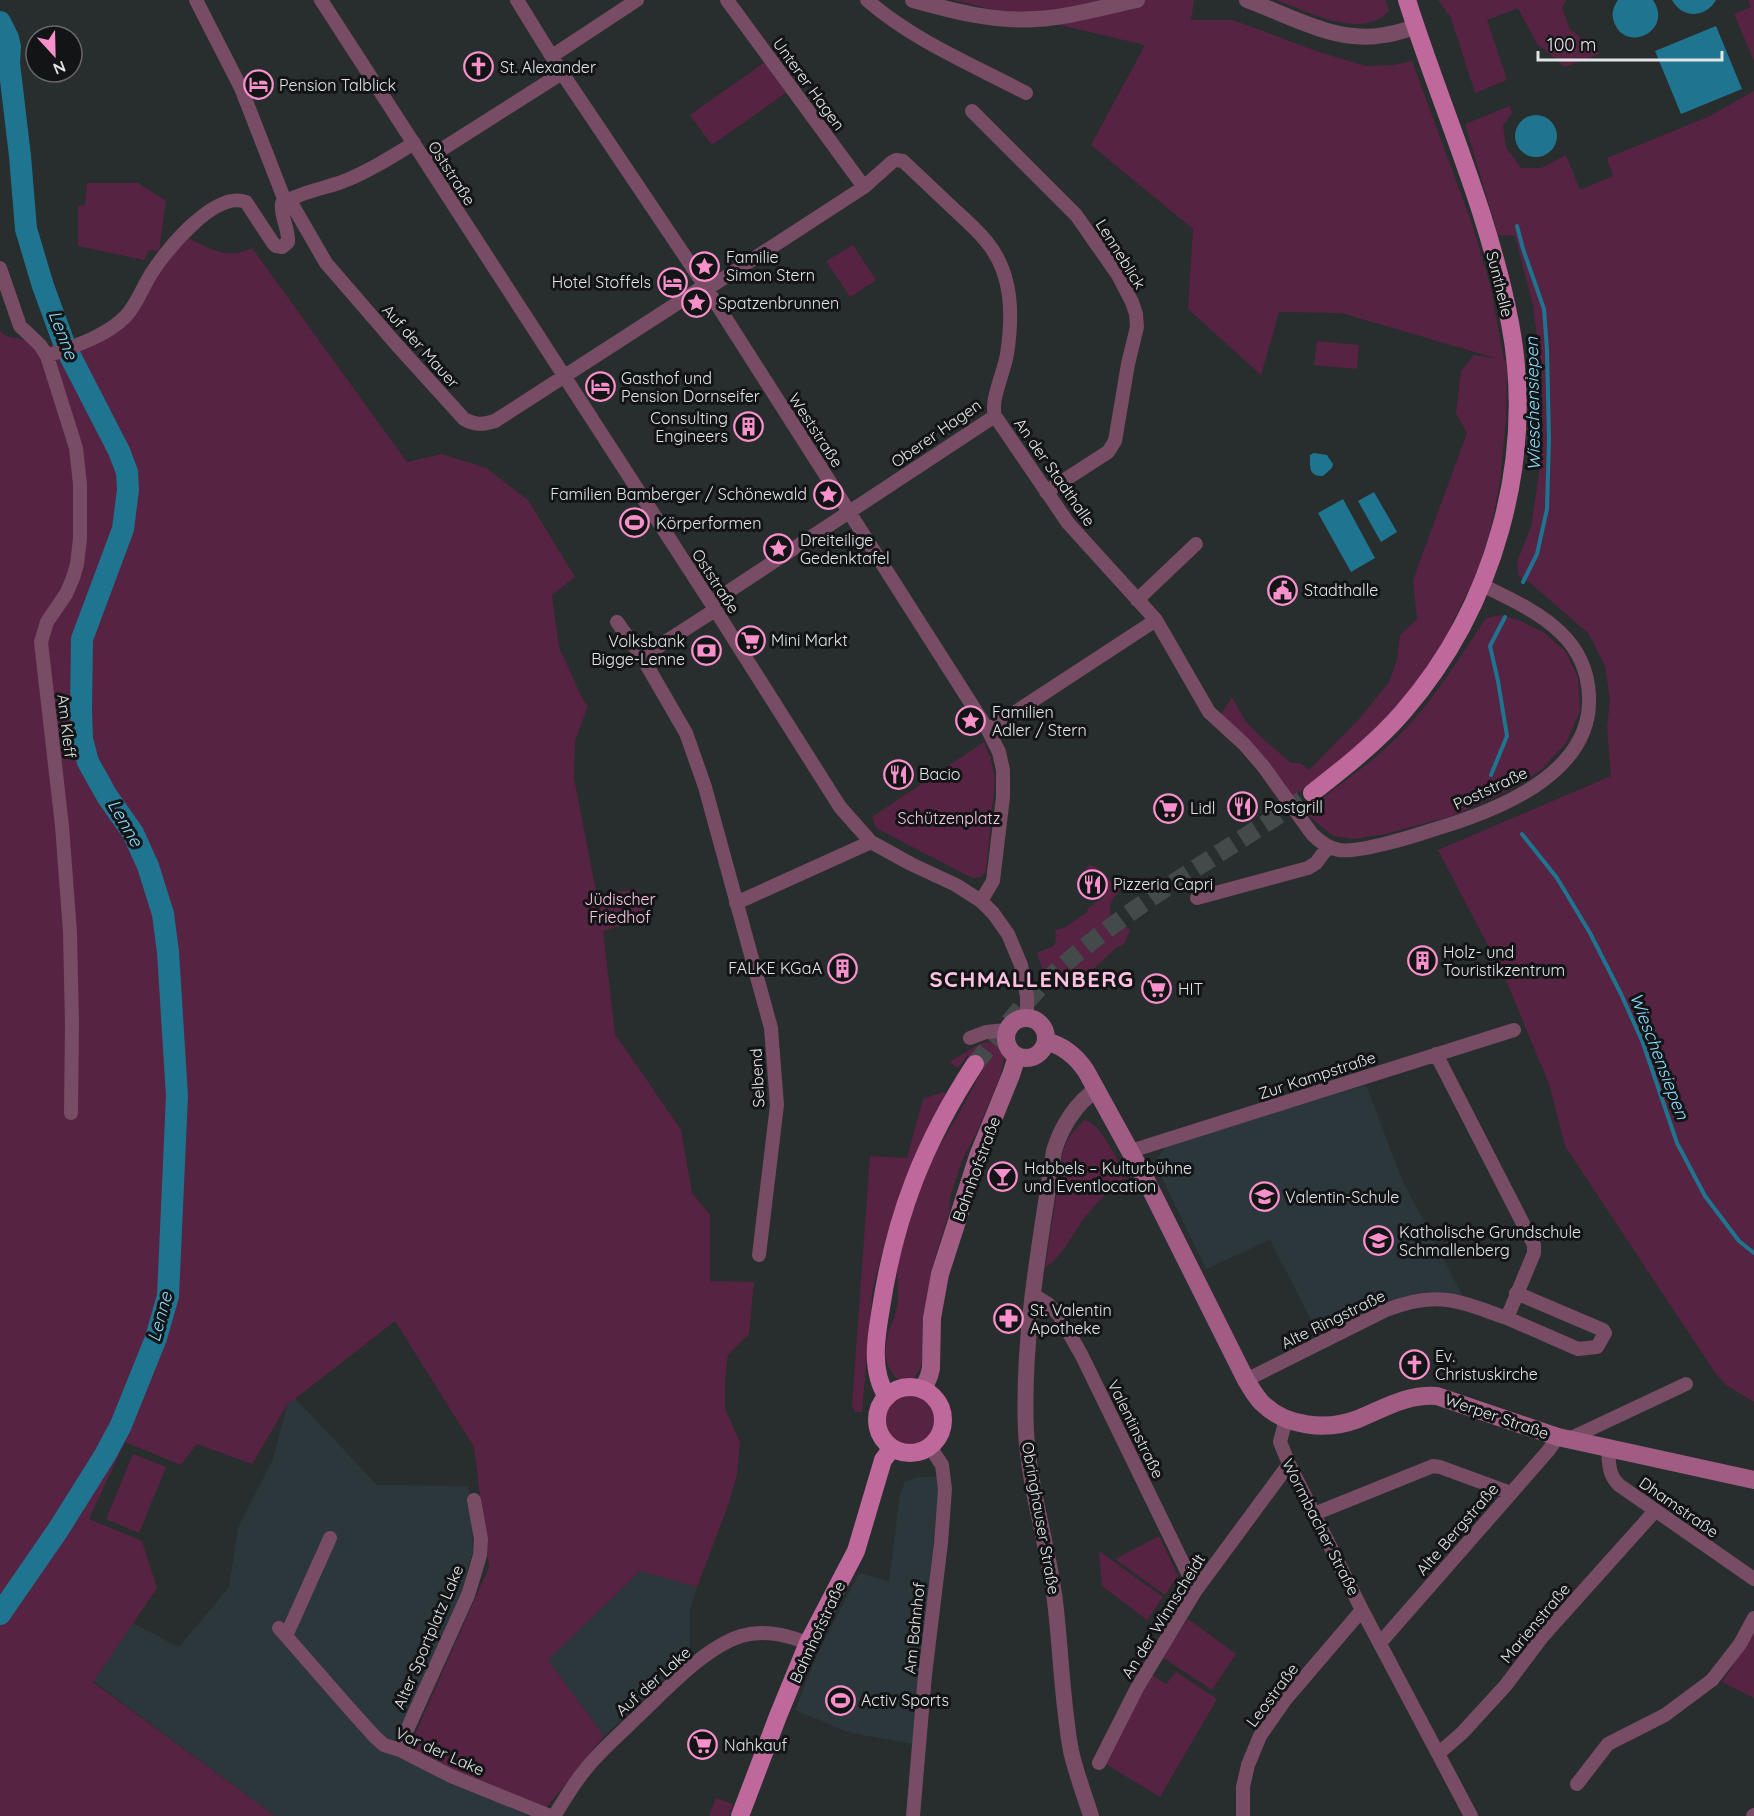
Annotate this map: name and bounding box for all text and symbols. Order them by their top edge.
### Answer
north arrow [24,24,84,84]
scale bar [1538,24,1722,62]
text: 100 m [1547,33,1596,56]
street label: Unterer Hagen [769,34,849,134]
church icon: St. Alexander [463,51,495,83]
text: N [50,56,69,79]
place label: St. Alexander [500,57,596,77]
hotel icon: Pension Talblick [242,69,274,101]
place label: Pension Talblick [279,75,396,95]
street label: Oststraße [424,137,480,209]
street label: Lenneblick [1092,215,1150,293]
place label: Familie Simon Stern [726,247,815,285]
street label: Sunthelle [1482,249,1518,319]
place icon: Familie Simon Stern [689,250,721,282]
hotel icon: Hotel Stoffels [656,266,688,298]
place label: Hotel Stoffels [552,272,651,292]
place icon: Spatzenbrunnen [681,287,713,319]
place label: Spatzenbrunnen [718,293,839,313]
street label: Auf der Mauer [378,300,464,392]
water label: Lenne [44,307,84,363]
water label: Wieschensiepen [1520,336,1545,471]
place label: Gasthof und Pension Dornseifer [621,368,760,406]
hotel icon: Gasthof und Pension Dornseifer [584,371,616,403]
street label: Weststraße [785,389,847,471]
street label: Oberer Hagen [887,395,985,471]
place label: Consulting Engineers [650,408,728,446]
building icon: Consulting Engineers [733,411,765,443]
street label: An der Stadthalle [1010,414,1100,530]
place icon: Familien Bamberger / Schönewald [812,478,844,510]
place label: Familien Bamberger / Schönewald [550,484,807,504]
sports icon: Körperformen [619,507,651,539]
place label: Körperformen [656,513,761,533]
place label: Dreiteilige Gedenktafel [800,530,890,568]
place icon: Dreiteilige Gedenktafel [763,533,795,565]
street label: Oststraße [688,545,744,617]
public building icon: Stadthalle [1267,574,1299,606]
place label: Stadthalle [1304,580,1378,600]
supermarket icon: Mini Markt [734,624,766,656]
place label: Mini Markt [771,630,848,650]
place label: Volksbank Bigge-Lenne [591,631,685,669]
bank icon: Volksbank Bigge-Lenne [690,634,722,666]
street label: Am Kleff [53,693,81,760]
place label: Familien Adler / Stern [992,702,1087,740]
place icon: Familien Adler / Stern [955,705,987,737]
restaurant icon: Bacio [882,758,914,790]
street label: Poststraße [1450,762,1530,814]
place label: Bacio [919,764,961,784]
restaurant icon: Postgrill [1227,791,1259,823]
supermarket icon: Lidl [1153,792,1185,824]
water label: Lenne [103,795,148,851]
place label: Postgrill [1264,797,1323,817]
place label: Lidl [1190,798,1215,818]
park label: Schützenplatz [898,808,1000,828]
restaurant icon: Pizzeria Capri [1076,868,1108,900]
place label: Pizzeria Capri [1113,874,1213,894]
park label: Jüdischer Friedhof [584,889,656,927]
place label: Holz- und Touristikzentrum [1443,942,1565,980]
building icon: Holz- und Touristikzentrum [1406,945,1438,977]
building icon: FALKE KGaA [827,952,859,984]
place label: FALKE KGaA [728,958,822,978]
district label: SCHMALLENBERG [929,965,1135,993]
supermarket icon: HIT [1141,973,1173,1005]
place label: HIT [1178,979,1204,999]
water label: Wieschensiepen [1625,989,1694,1123]
street label: Zur Kampstraße [1256,1047,1378,1103]
street label: Selbend [745,1048,769,1108]
street label: Bahnhofstraße [948,1114,1004,1224]
place label: Habbels – Kulturbühne und Eventlocation [1024,1158,1192,1196]
bar icon: Habbels – Kulturbühne und Eventlocation [987,1161,1019,1193]
school or university icon: Valentin-Schule [1248,1181,1280,1213]
place label: Valentin-Schule [1285,1187,1399,1207]
place label: Katholische Grundschule Schmallenberg [1399,1222,1581,1260]
school or university icon: Katholische Grundschule Schmallenberg [1362,1225,1394,1257]
street label: Alte Ringstraße [1278,1285,1388,1353]
water label: Lenne [142,1289,177,1344]
place label: St. Valentin Apotheke [1030,1300,1112,1338]
pharmacy icon: St. Valentin Apotheke [993,1303,1025,1335]
place label: Ev. Christuskirche [1435,1346,1538,1384]
church icon: Ev. Christuskirche [1398,1349,1430,1381]
street label: Valentinstraße [1103,1376,1169,1482]
street label: Werper Straße [1442,1389,1552,1443]
street label: Obringhauser Straße [1018,1440,1064,1596]
street label: Wormbacher Straße [1278,1455,1364,1599]
street label: Dhamstraße [1635,1472,1723,1542]
street label: Alte Bergstraße [1412,1479,1502,1579]
street label: An der Winnscheidt [1117,1550,1209,1682]
street label: Alter Sportplatz Lake [389,1562,467,1712]
street label: Bahnhofstraße [785,1578,849,1686]
street label: Marienstraße [1496,1579,1574,1667]
street label: Am Bahnhof [899,1581,929,1675]
street label: Auf der Lake [611,1642,695,1720]
street label: Leostraße [1242,1659,1302,1731]
sports icon: Activ Sports [824,1684,856,1716]
place label: Activ Sports [861,1690,949,1710]
street label: Vor der Lake [392,1723,488,1779]
supermarket icon: Nahkauf [687,1729,719,1761]
place label: Nahkauf [724,1735,788,1755]

